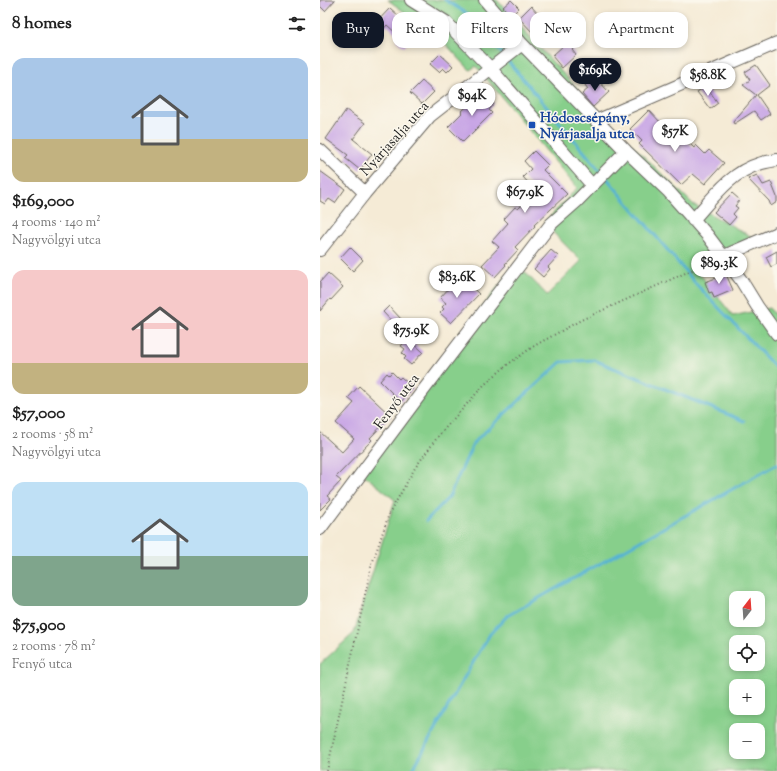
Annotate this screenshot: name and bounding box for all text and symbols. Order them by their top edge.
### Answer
text: 8 homes [12,12,72,36]
chip: Buy [332,12,384,48]
chip: Rent [392,12,449,48]
chip: Filters [457,12,522,48]
chip: New [530,12,586,48]
chip: Apartment [594,12,688,48]
icon: filters [286,13,308,35]
pin: $169K [567,58,623,92]
text: $169K [578,62,612,80]
pin: $58.8K [675,63,741,97]
text: $58.8K [690,67,726,85]
pin: $94K [448,83,496,117]
icon: home [124,84,196,156]
text: $94K [457,87,487,105]
street label: Nyárjasalja utca [356,97,435,181]
place label: Hódoscsépány, Nyárjasalja utca [540,109,635,145]
pin: $57K [651,119,699,153]
marker: Hódoscsépány, Nyárjasalja utca [527,120,537,130]
text: $57K [661,123,689,141]
pin: $67.9K [492,180,558,214]
text: $67.9K [506,184,544,202]
text: $169,000 [12,190,74,214]
text: 4 rooms · 140 m² [12,214,101,232]
text: Nagyvölgyi utca [12,232,101,250]
pin: $89.3K [686,251,752,285]
text: $89.3K [700,255,738,273]
pin: $83.6K [424,265,490,299]
text: $83.6K [438,269,476,287]
icon: home [124,296,196,368]
pin: $75.9K [378,318,444,352]
text: $75.9K [393,322,429,340]
street label: Fenyő utca [370,370,425,434]
text: $57,000 [12,402,65,426]
text: 2 rooms · 58 m² [12,426,93,444]
text: Nagyvölgyi utca [12,444,101,462]
icon: home [124,508,196,580]
north arrow [729,591,765,627]
map controls [729,591,765,759]
text: $75,900 [12,614,66,638]
button: locate [729,635,765,671]
text: 2 rooms · 78 m² [12,638,96,656]
text: Fenyő utca [12,656,72,674]
button: + [729,679,765,715]
button: − [729,723,765,759]

